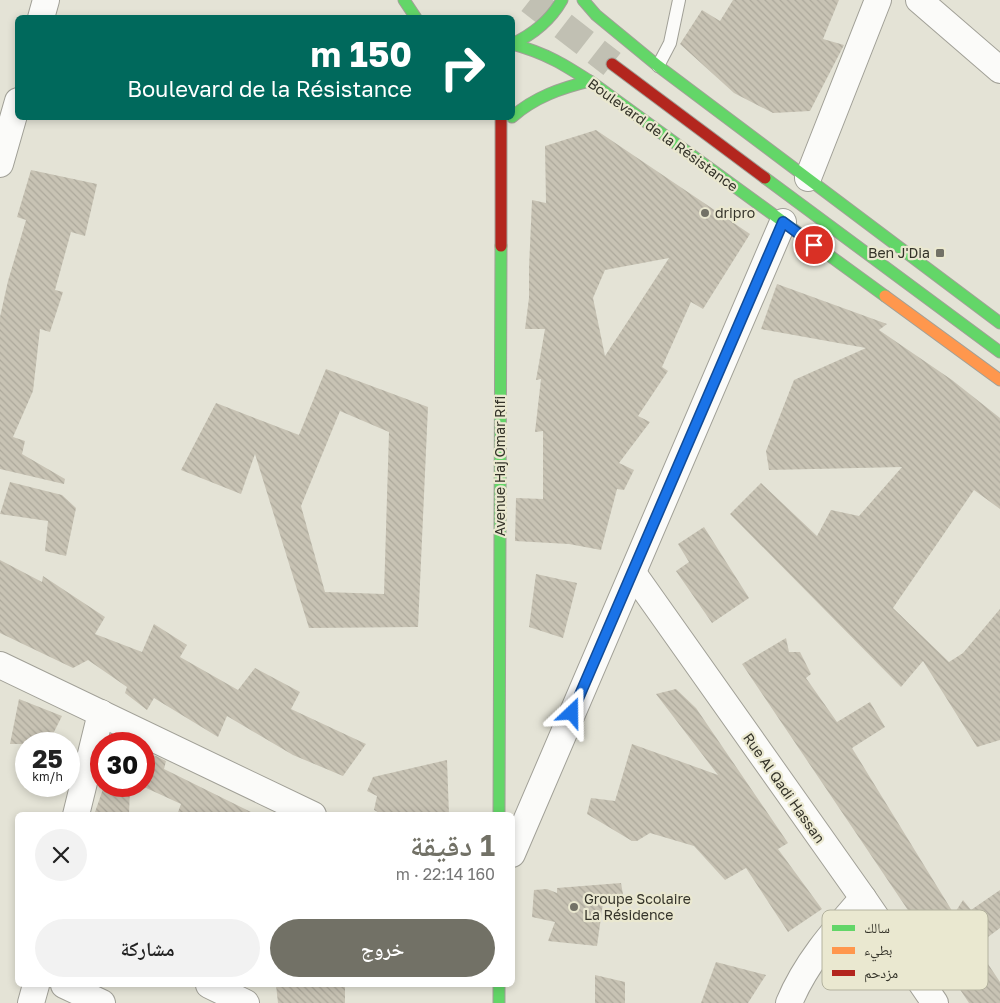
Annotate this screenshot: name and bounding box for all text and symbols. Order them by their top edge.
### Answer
text: 150 m [310,33,412,75]
icon: right [430,35,495,100]
street label: Boulevard de la Résistance [585,74,742,195]
text: Boulevard de la Résistance [127,75,412,102]
place label: dripro [715,204,755,221]
marker: dripro [699,207,711,219]
pin [793,224,835,266]
icon: arrive [800,231,828,259]
place label: Ben J'Dia [868,244,930,261]
marker: Ben J'Dia [934,247,946,259]
street label: Avenue Haj Omar Rifi [491,396,508,536]
position arrow [545,686,597,738]
street label: Rue Al Qadi Hassan [740,729,829,846]
speed limit sign: 30 [90,732,155,797]
text: 25 [32,743,63,774]
text: km/h [32,769,63,784]
text: 1 دقيقة [410,827,495,863]
button: close [35,829,87,881]
text: 160 m · 22:14 [396,864,495,884]
place label: Groupe Scolaire La Résidence [584,890,691,923]
marker: Groupe Scolaire La Résidence [568,901,580,913]
legend [822,910,988,990]
button: مشاركة [35,919,260,977]
button: خروج [270,919,495,977]
text: سالك [864,919,890,936]
text: بطيء [864,941,893,962]
text: مزدحم [864,964,898,983]

